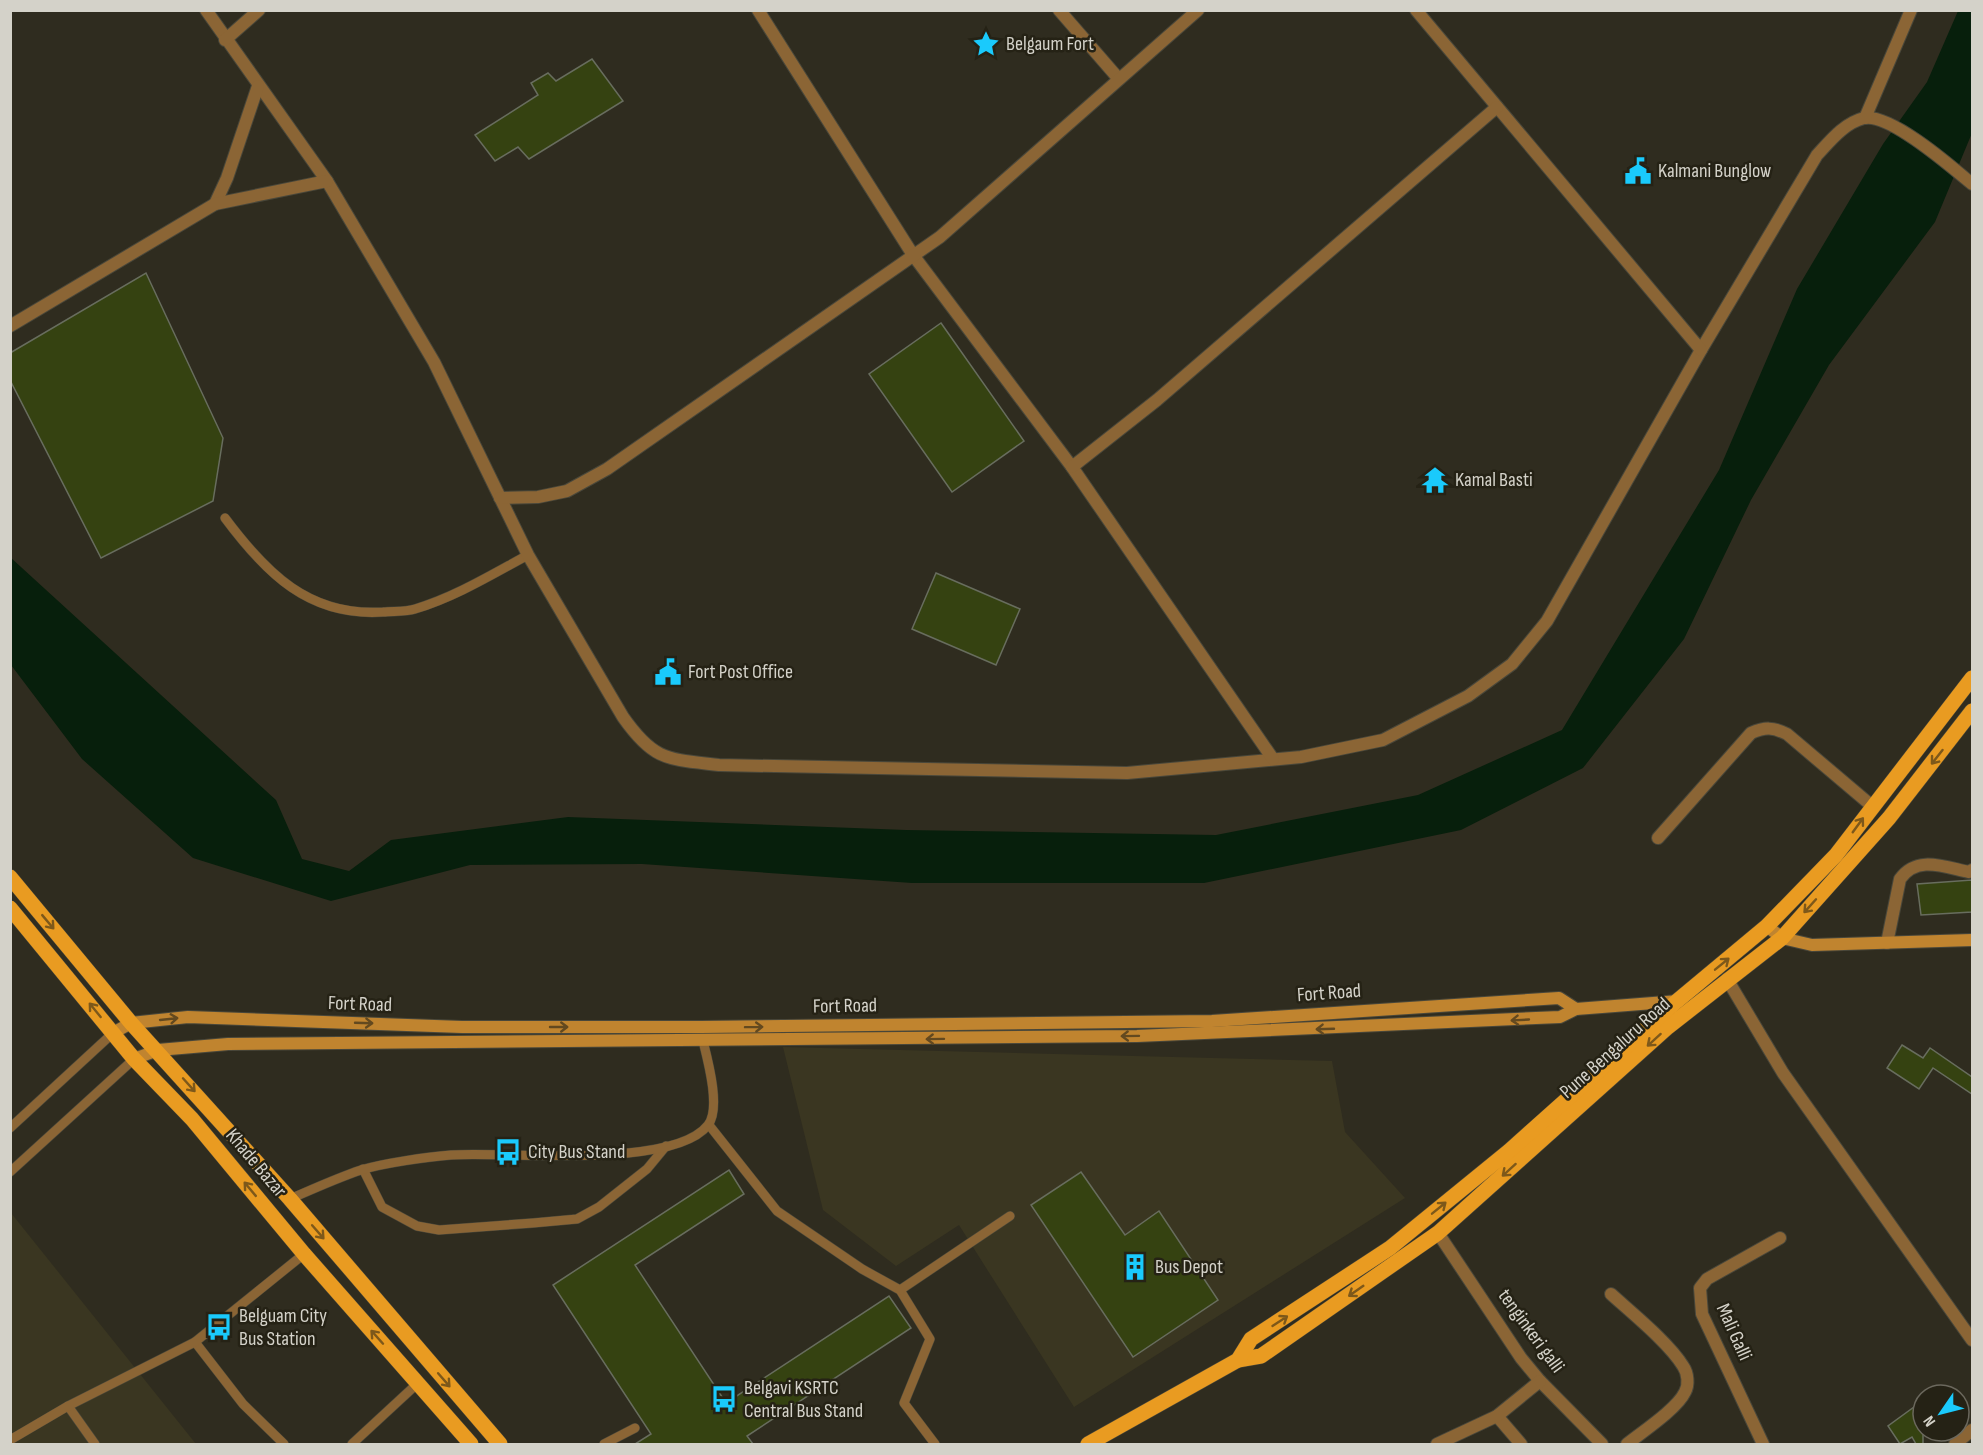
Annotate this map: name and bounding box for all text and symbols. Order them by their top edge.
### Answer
place icon: Belgaum Fort [971,29,1001,59]
place label: Belgaum Fort [1006,32,1094,56]
public building icon: Kalmani Bunglow [1623,156,1653,186]
place label: Kalmani Bunglow [1658,159,1771,183]
temple icon: Kamal Basti [1420,465,1450,495]
place label: Kamal Basti [1455,468,1533,492]
public building icon: Fort Post Office [653,657,683,687]
place label: Fort Post Office [688,660,793,684]
one-way arrow [1930,749,1943,765]
one-way arrow [1852,818,1864,834]
one-way arrow [1803,898,1817,913]
one-way arrow [41,914,54,930]
one-way arrow [1714,957,1729,971]
street label: Fort Road [1296,979,1362,1007]
street label: Fort Road [328,991,392,1017]
street label: Pune Bengaluru Road [1555,992,1675,1104]
street label: Fort Road [813,993,877,1019]
one-way arrow [88,1003,101,1019]
one-way arrow [158,1013,178,1024]
one-way arrow [1510,1014,1530,1025]
one-way arrow [353,1018,373,1029]
one-way arrow [548,1021,568,1033]
one-way arrow [743,1021,763,1032]
one-way arrow [1315,1023,1335,1034]
one-way arrow [1121,1031,1141,1042]
one-way arrow [926,1033,946,1045]
one-way arrow [1647,1033,1662,1047]
one-way arrow [182,1077,196,1092]
street label: Khade Bazar [220,1124,292,1202]
bus stop icon: City Bus Stand [493,1137,523,1167]
place label: City Bus Stand [528,1140,625,1164]
one-way arrow [1502,1163,1517,1177]
one-way arrow [243,1182,257,1197]
one-way arrow [1431,1202,1447,1215]
one-way arrow [311,1224,325,1239]
building icon: Bus Depot [1120,1252,1150,1282]
place label: Bus Depot [1155,1255,1223,1279]
street label: tenginkeri galli [1493,1284,1569,1378]
one-way arrow [1348,1285,1364,1297]
street label: Mali Galli [1711,1300,1757,1364]
place label: Belguam City Bus Station [239,1304,327,1351]
bus stop icon: Belguam City Bus Station [204,1312,234,1342]
one-way arrow [1271,1314,1288,1327]
one-way arrow [370,1330,384,1345]
one-way arrow [438,1372,451,1388]
place label: Belgavi KSRTC Central Bus Stand [744,1376,863,1423]
north arrow [1911,1383,1971,1443]
bus stop icon: Belgavi KSRTC Central Bus Stand [709,1384,739,1414]
text: N [1920,1412,1940,1430]

